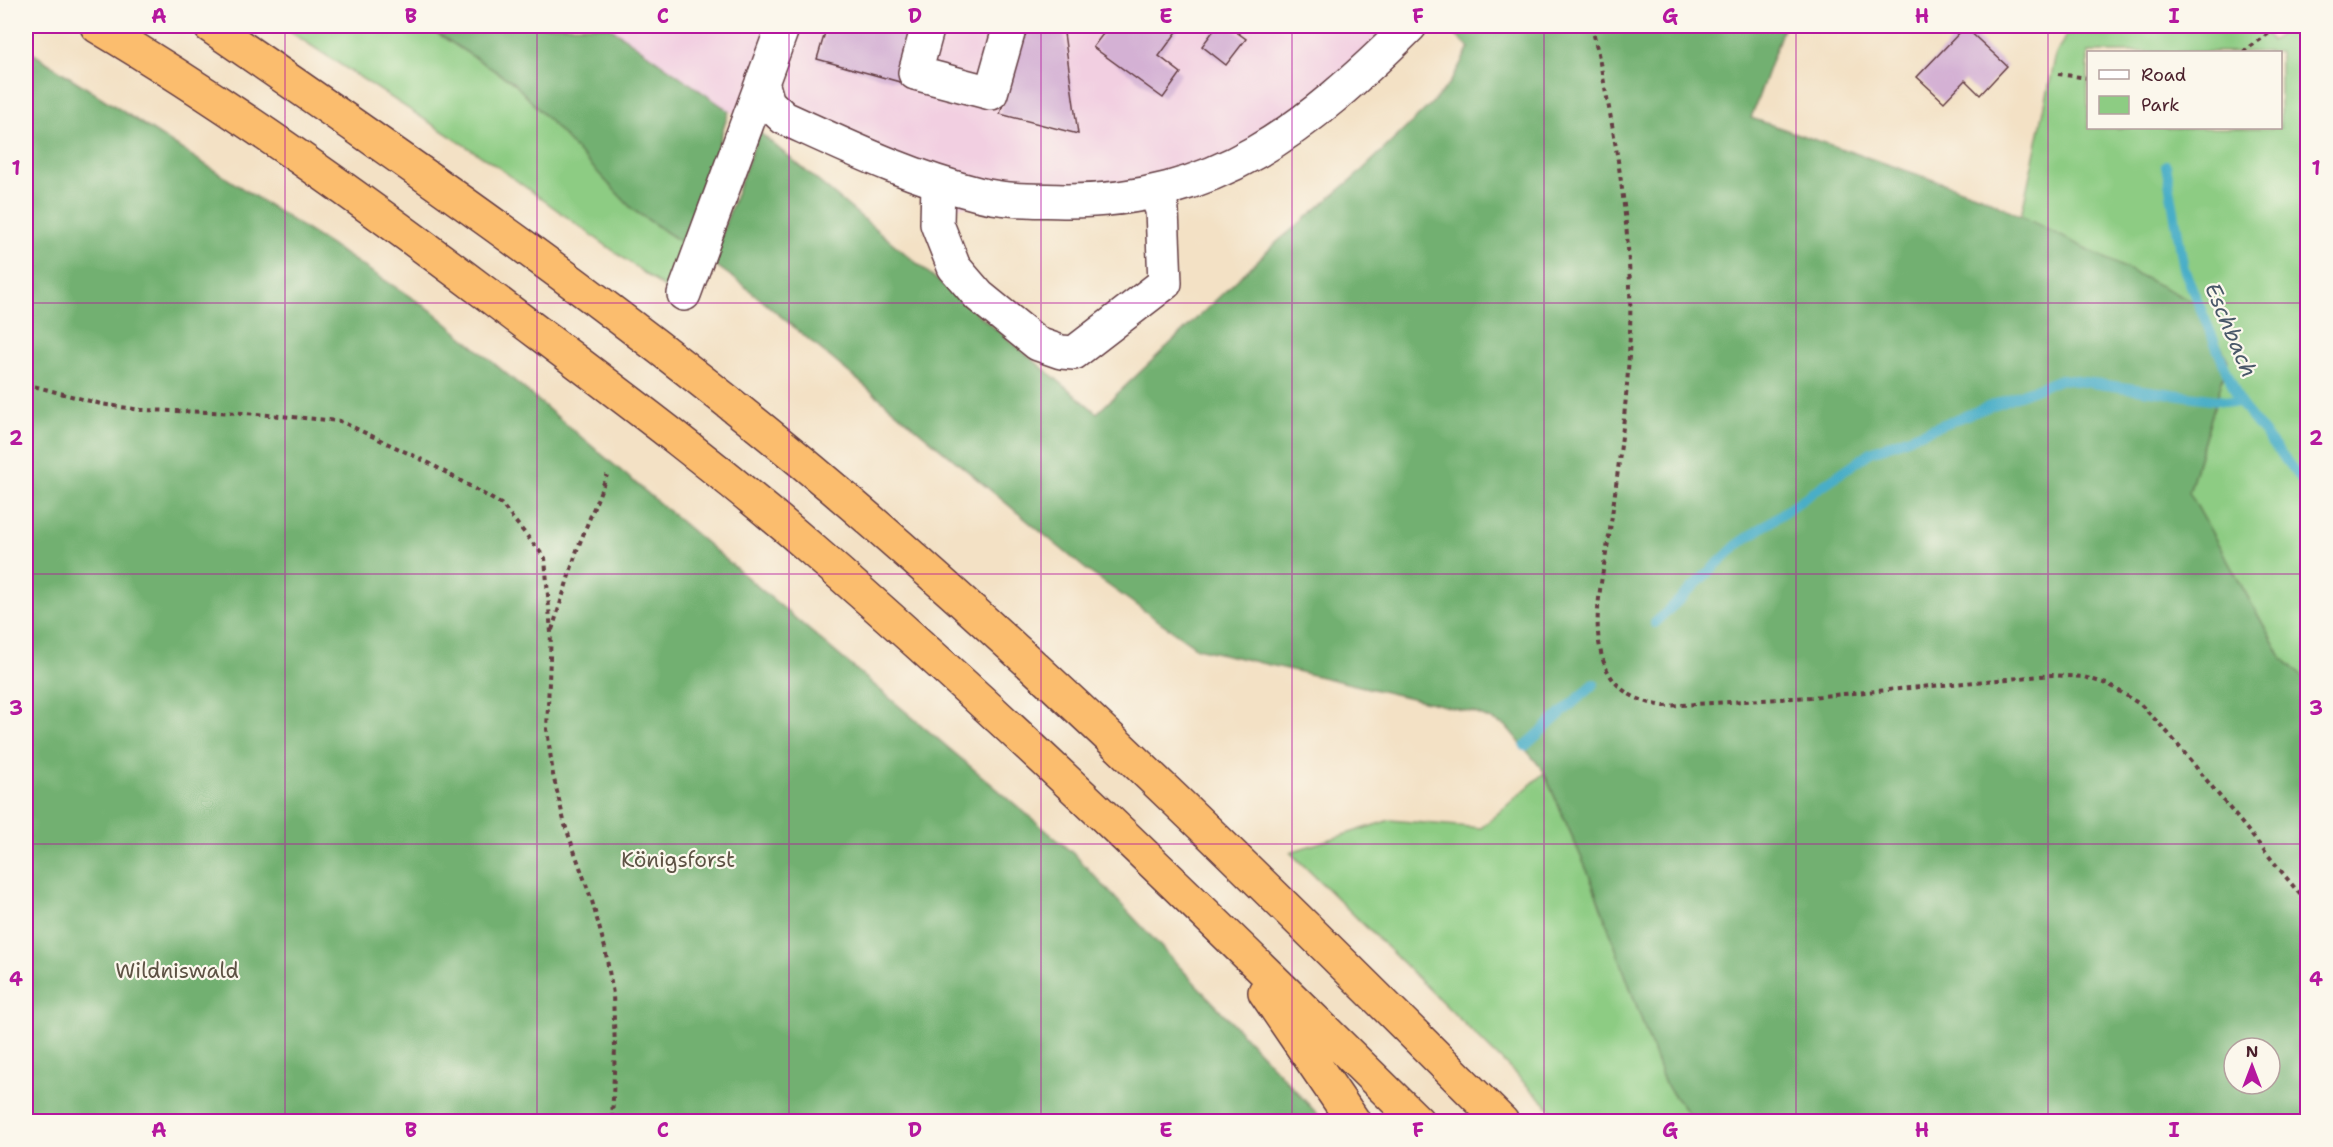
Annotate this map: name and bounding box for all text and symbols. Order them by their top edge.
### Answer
text: A [151,3,167,29]
text: B [405,3,417,29]
text: C [657,3,669,29]
text: D [908,3,922,29]
text: E [1159,3,1173,29]
text: F [1412,3,1424,29]
text: G [1662,3,1678,29]
text: H [1915,3,1929,29]
text: I [2168,3,2180,29]
legend [2087,51,2282,129]
text: Road [2141,63,2186,87]
text: Park [2141,93,2180,117]
text: 1 [11,155,21,181]
text: 1 [2311,155,2321,181]
water label: Eschbach [2198,278,2264,382]
text: 2 [9,425,23,451]
text: 2 [2309,425,2323,451]
text: 3 [9,695,23,721]
text: 3 [2309,695,2323,721]
park label: Königsforst [621,846,735,874]
park label: Wildniswald [115,957,239,985]
text: 4 [9,966,23,992]
text: 4 [2309,966,2323,992]
north arrow [2222,1036,2282,1096]
text: N [2246,1041,2258,1062]
text: A [151,1117,167,1143]
text: B [405,1117,417,1143]
text: C [657,1117,669,1143]
text: D [908,1117,922,1143]
text: E [1159,1117,1173,1143]
text: F [1412,1117,1424,1143]
text: G [1662,1117,1678,1143]
text: H [1915,1117,1929,1143]
text: I [2168,1117,2180,1143]

